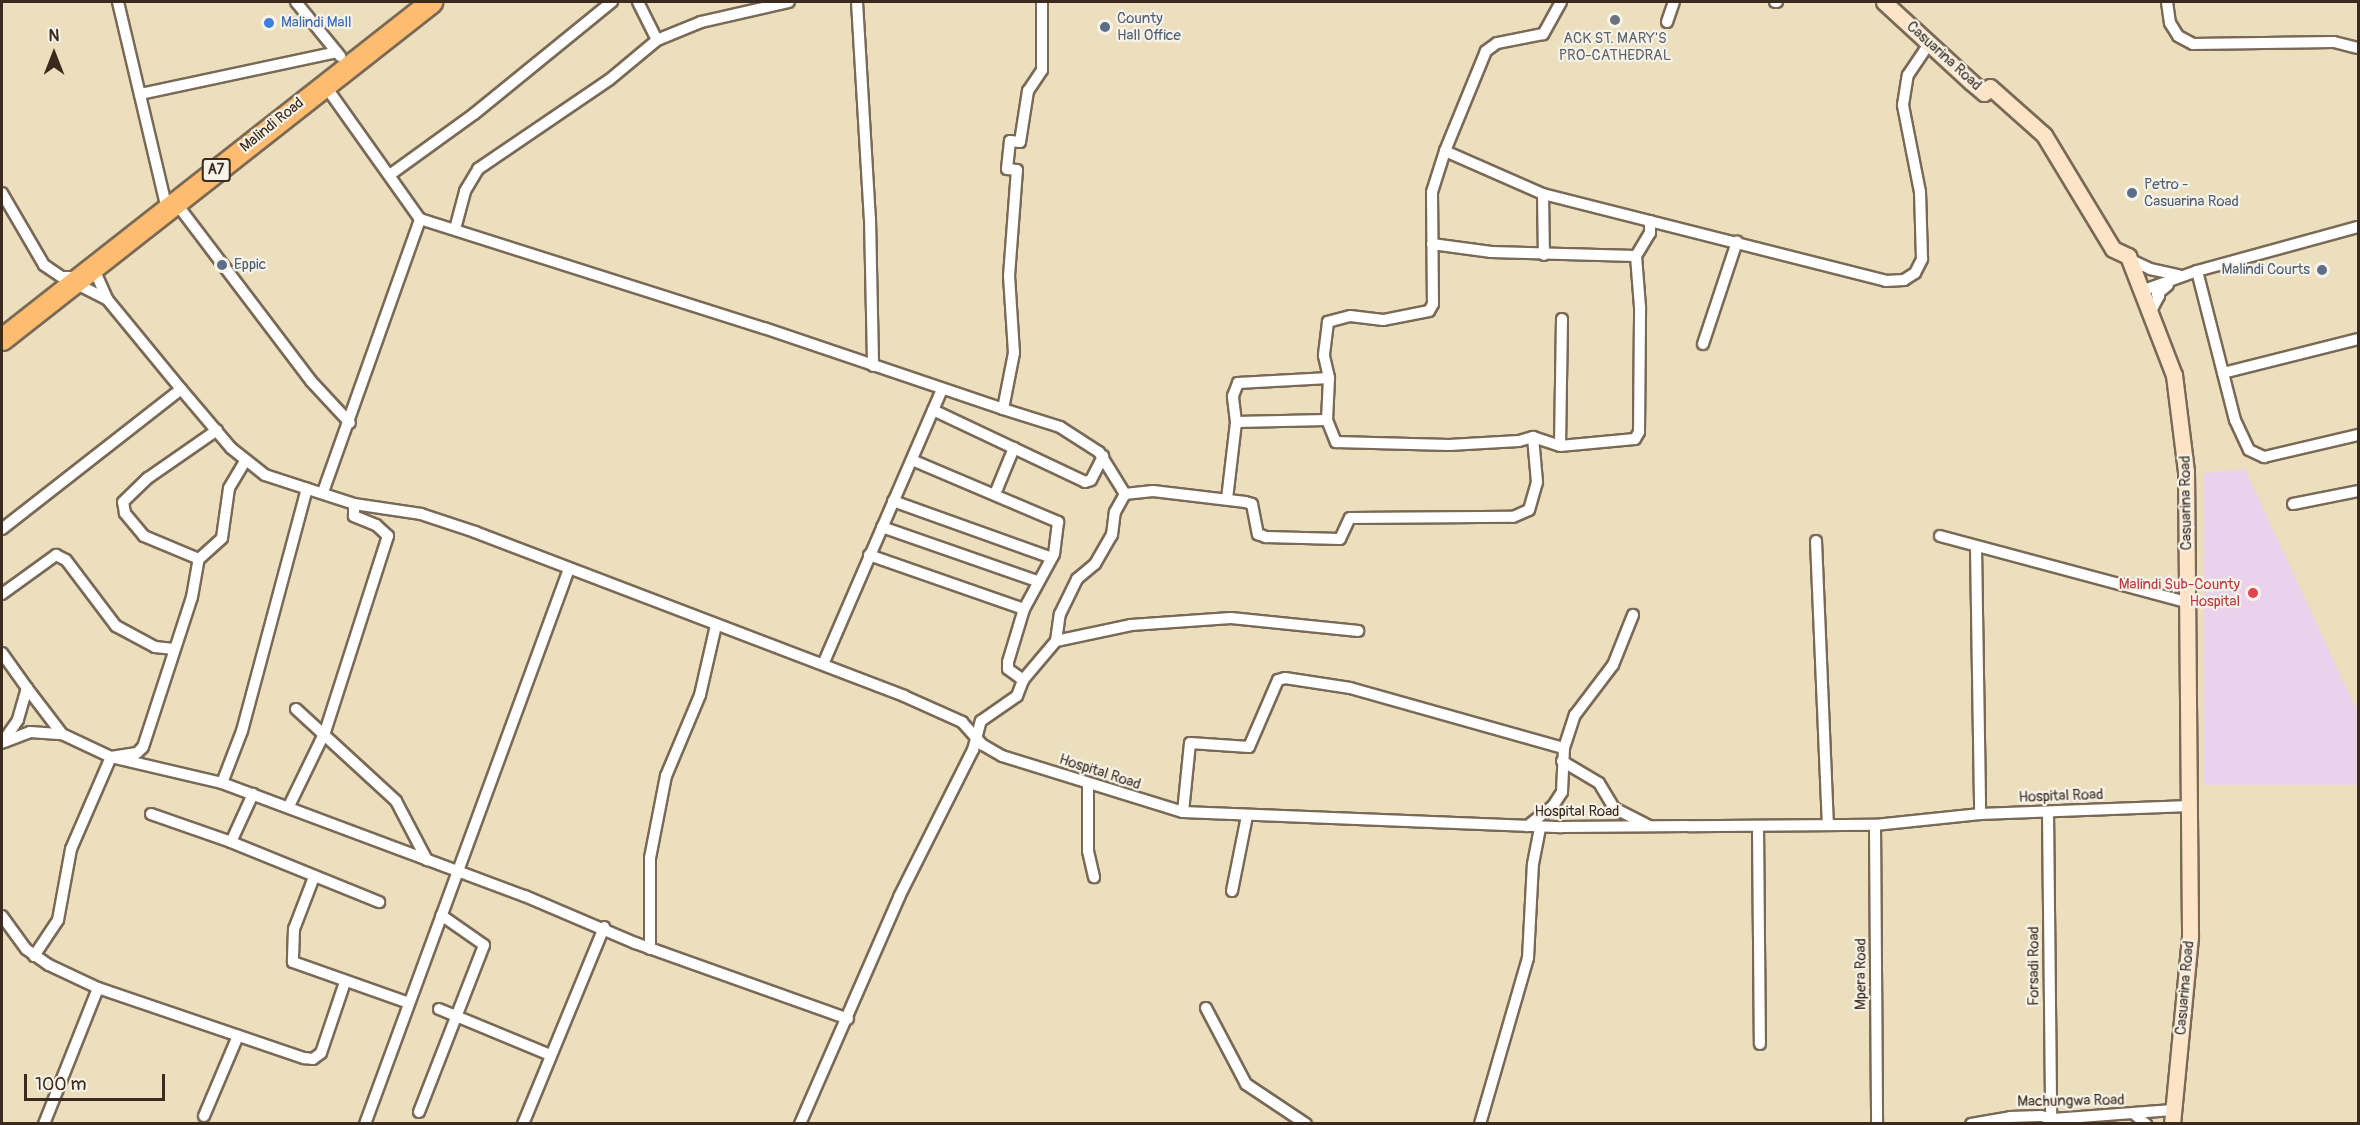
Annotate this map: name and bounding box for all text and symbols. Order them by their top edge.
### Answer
place label: County Hall Office [1117,9,1181,44]
marker: ACK ST. MARY'S PRO-CATHEDRAL [1608,13,1622,27]
place label: Malindi Mall [281,14,352,32]
marker: Malindi Mall [262,16,276,30]
street label: Casuarina Road [1903,18,1985,94]
marker: County Hall Office [1098,20,1112,34]
north arrow [24,24,84,84]
text: N [49,26,59,46]
place label: ACK ST. MARY'S PRO-CATHEDRAL [1559,29,1671,64]
street label: Malindi Road [237,94,307,156]
road number: A7 [201,159,231,181]
place label: Petro - Casuarina Road [2144,175,2239,210]
marker: Petro - Casuarina Road [2125,186,2139,200]
place label: Eppic [234,256,266,274]
marker: Eppic [215,258,229,272]
place label: Malindi Courts [2221,261,2310,279]
marker: Malindi Courts [2315,263,2329,277]
street label: Casuarina Road [2176,455,2196,551]
place label: Malindi Sub-County Hospital [2119,575,2240,610]
marker: Malindi Sub-County Hospital [2244,584,2262,602]
street label: Hospital Road [1057,750,1143,794]
street label: Hospital Road [2018,786,2104,806]
street label: Hospital Road [1535,803,1619,821]
street label: Forsadi Road [2025,926,2043,1006]
street label: Mpera Road [1852,938,1870,1010]
street label: Casuarina Road [2172,940,2198,1036]
scale bar [27,1062,168,1100]
text: 100 m [35,1073,87,1096]
street label: Machungwa Road [2017,1091,2125,1111]

